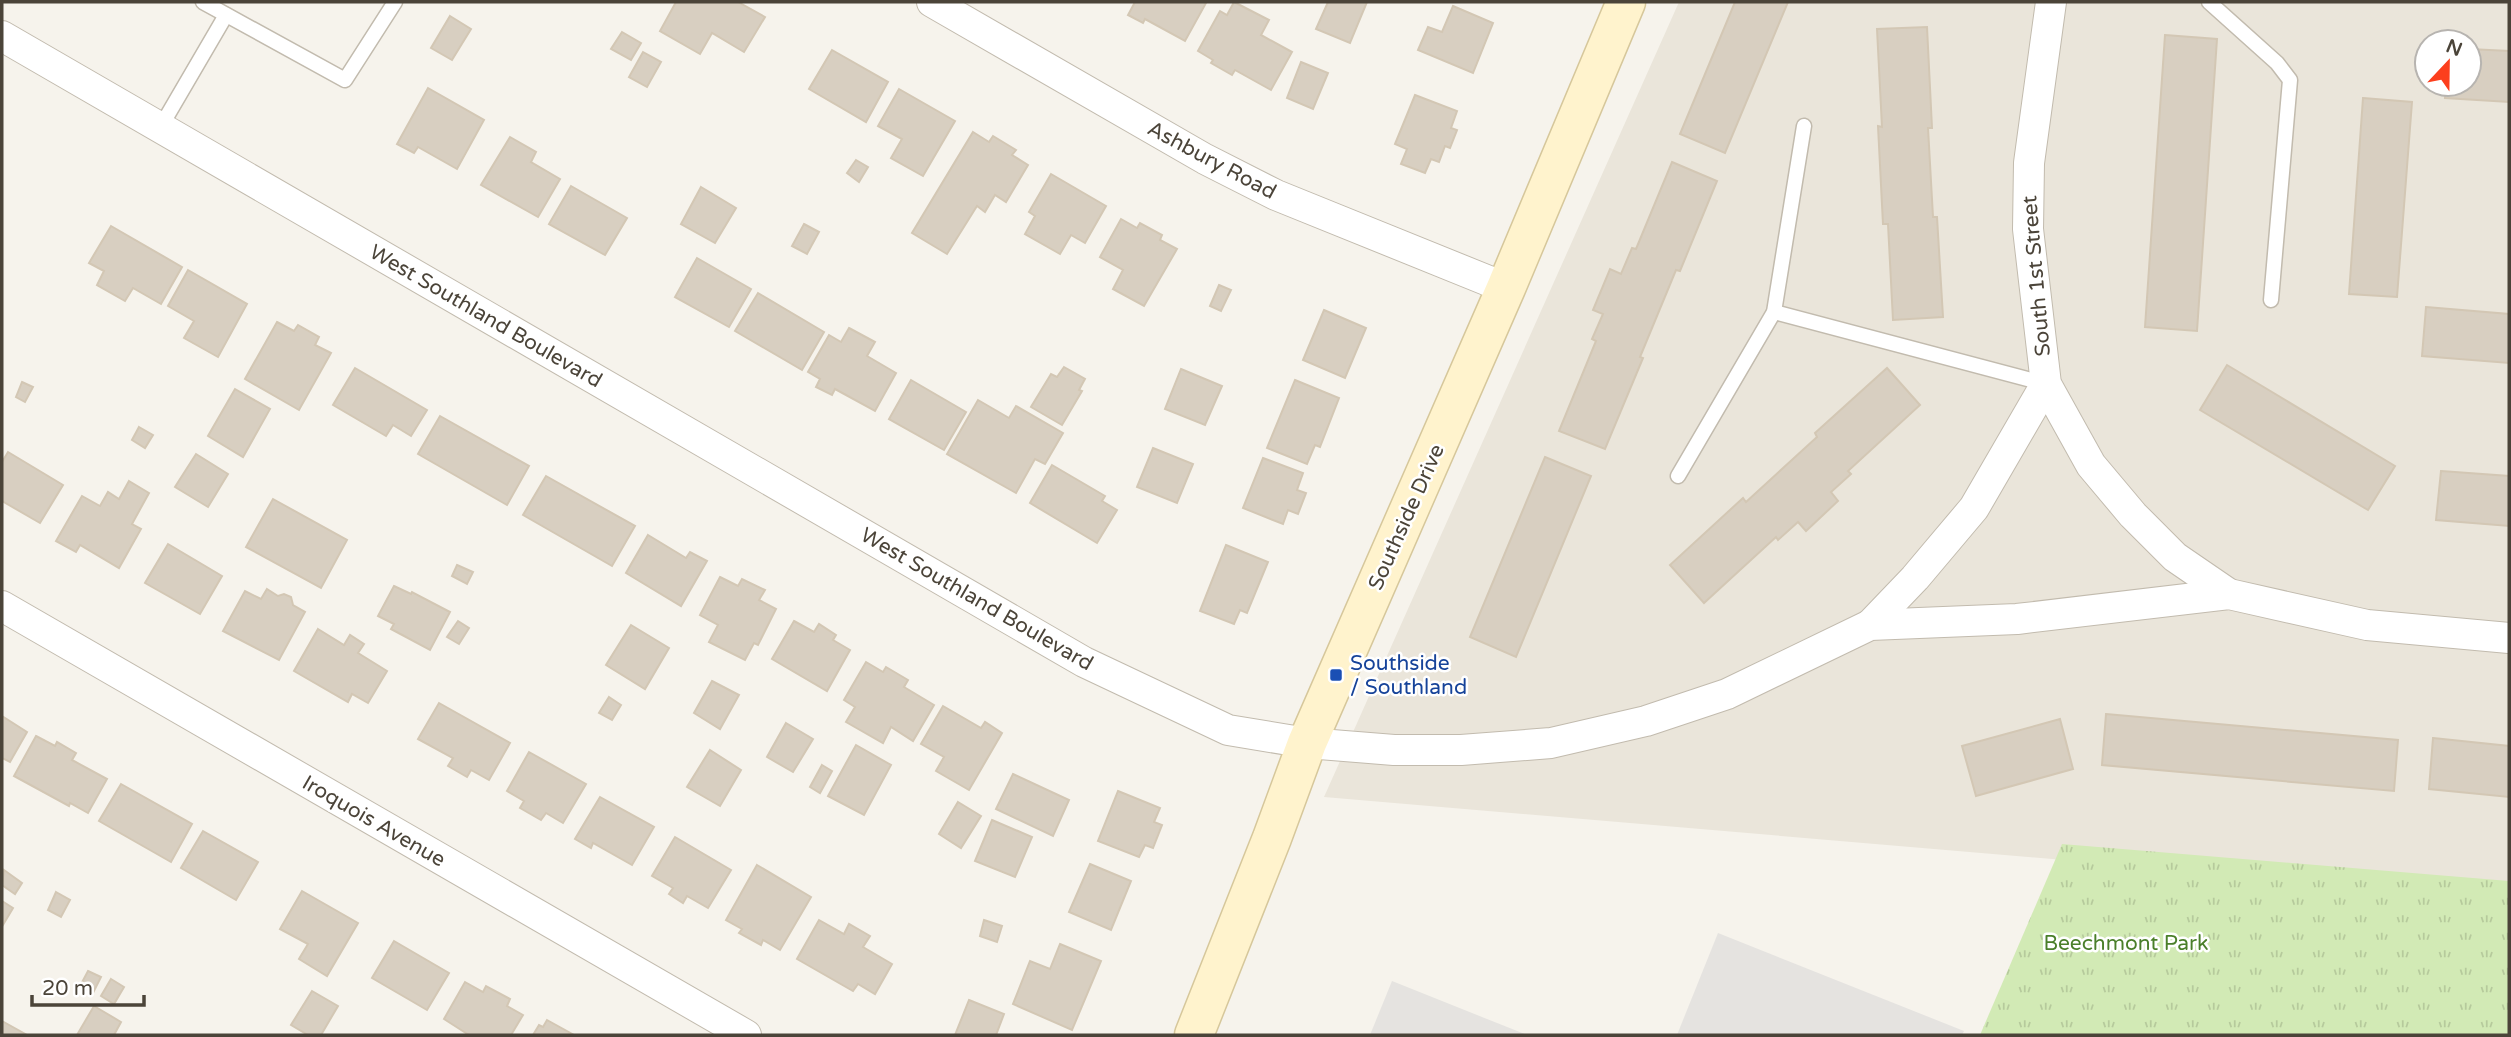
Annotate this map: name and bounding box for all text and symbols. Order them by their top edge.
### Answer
north arrow [2413,28,2483,98]
text: N [2443,35,2465,61]
street label: Ashbury Road [1143,116,1280,205]
street label: South 1st Street [2017,194,2056,357]
street label: West Southland Boulevard [365,240,606,393]
street label: Southside Drive [1363,440,1450,594]
street label: West Southland Boulevard [856,523,1097,676]
place label: Southside / Southland [1350,651,1467,700]
marker: Southside / Southland [1328,667,1344,683]
street label: Iroquois Avenue [298,770,450,873]
park label: Beechmont Park [2043,931,2209,956]
scale bar [32,964,144,1008]
text: 20 m [42,976,93,1001]

